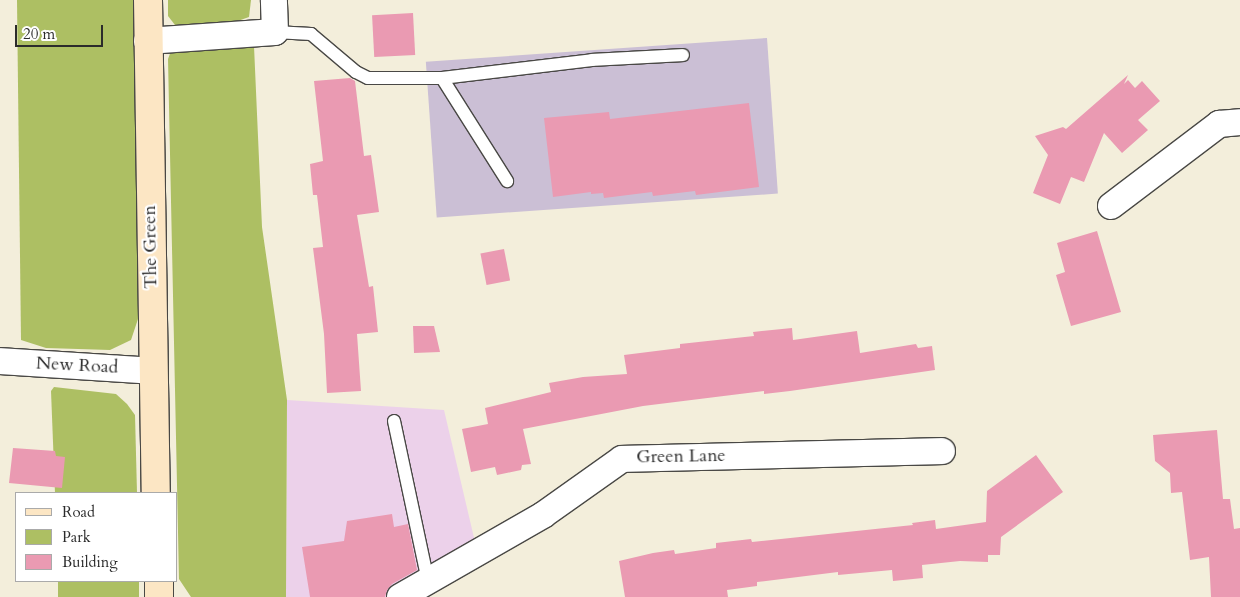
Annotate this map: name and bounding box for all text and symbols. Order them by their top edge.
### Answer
scale bar [18,15,105,47]
text: 20 m [23,24,55,44]
street label: The Green [139,205,163,289]
street label: New Road [35,353,119,379]
street label: Green Lane [636,445,726,469]
legend [15,492,178,582]
text: Road [62,502,95,522]
text: Park [62,527,91,547]
text: Building [62,552,118,572]

